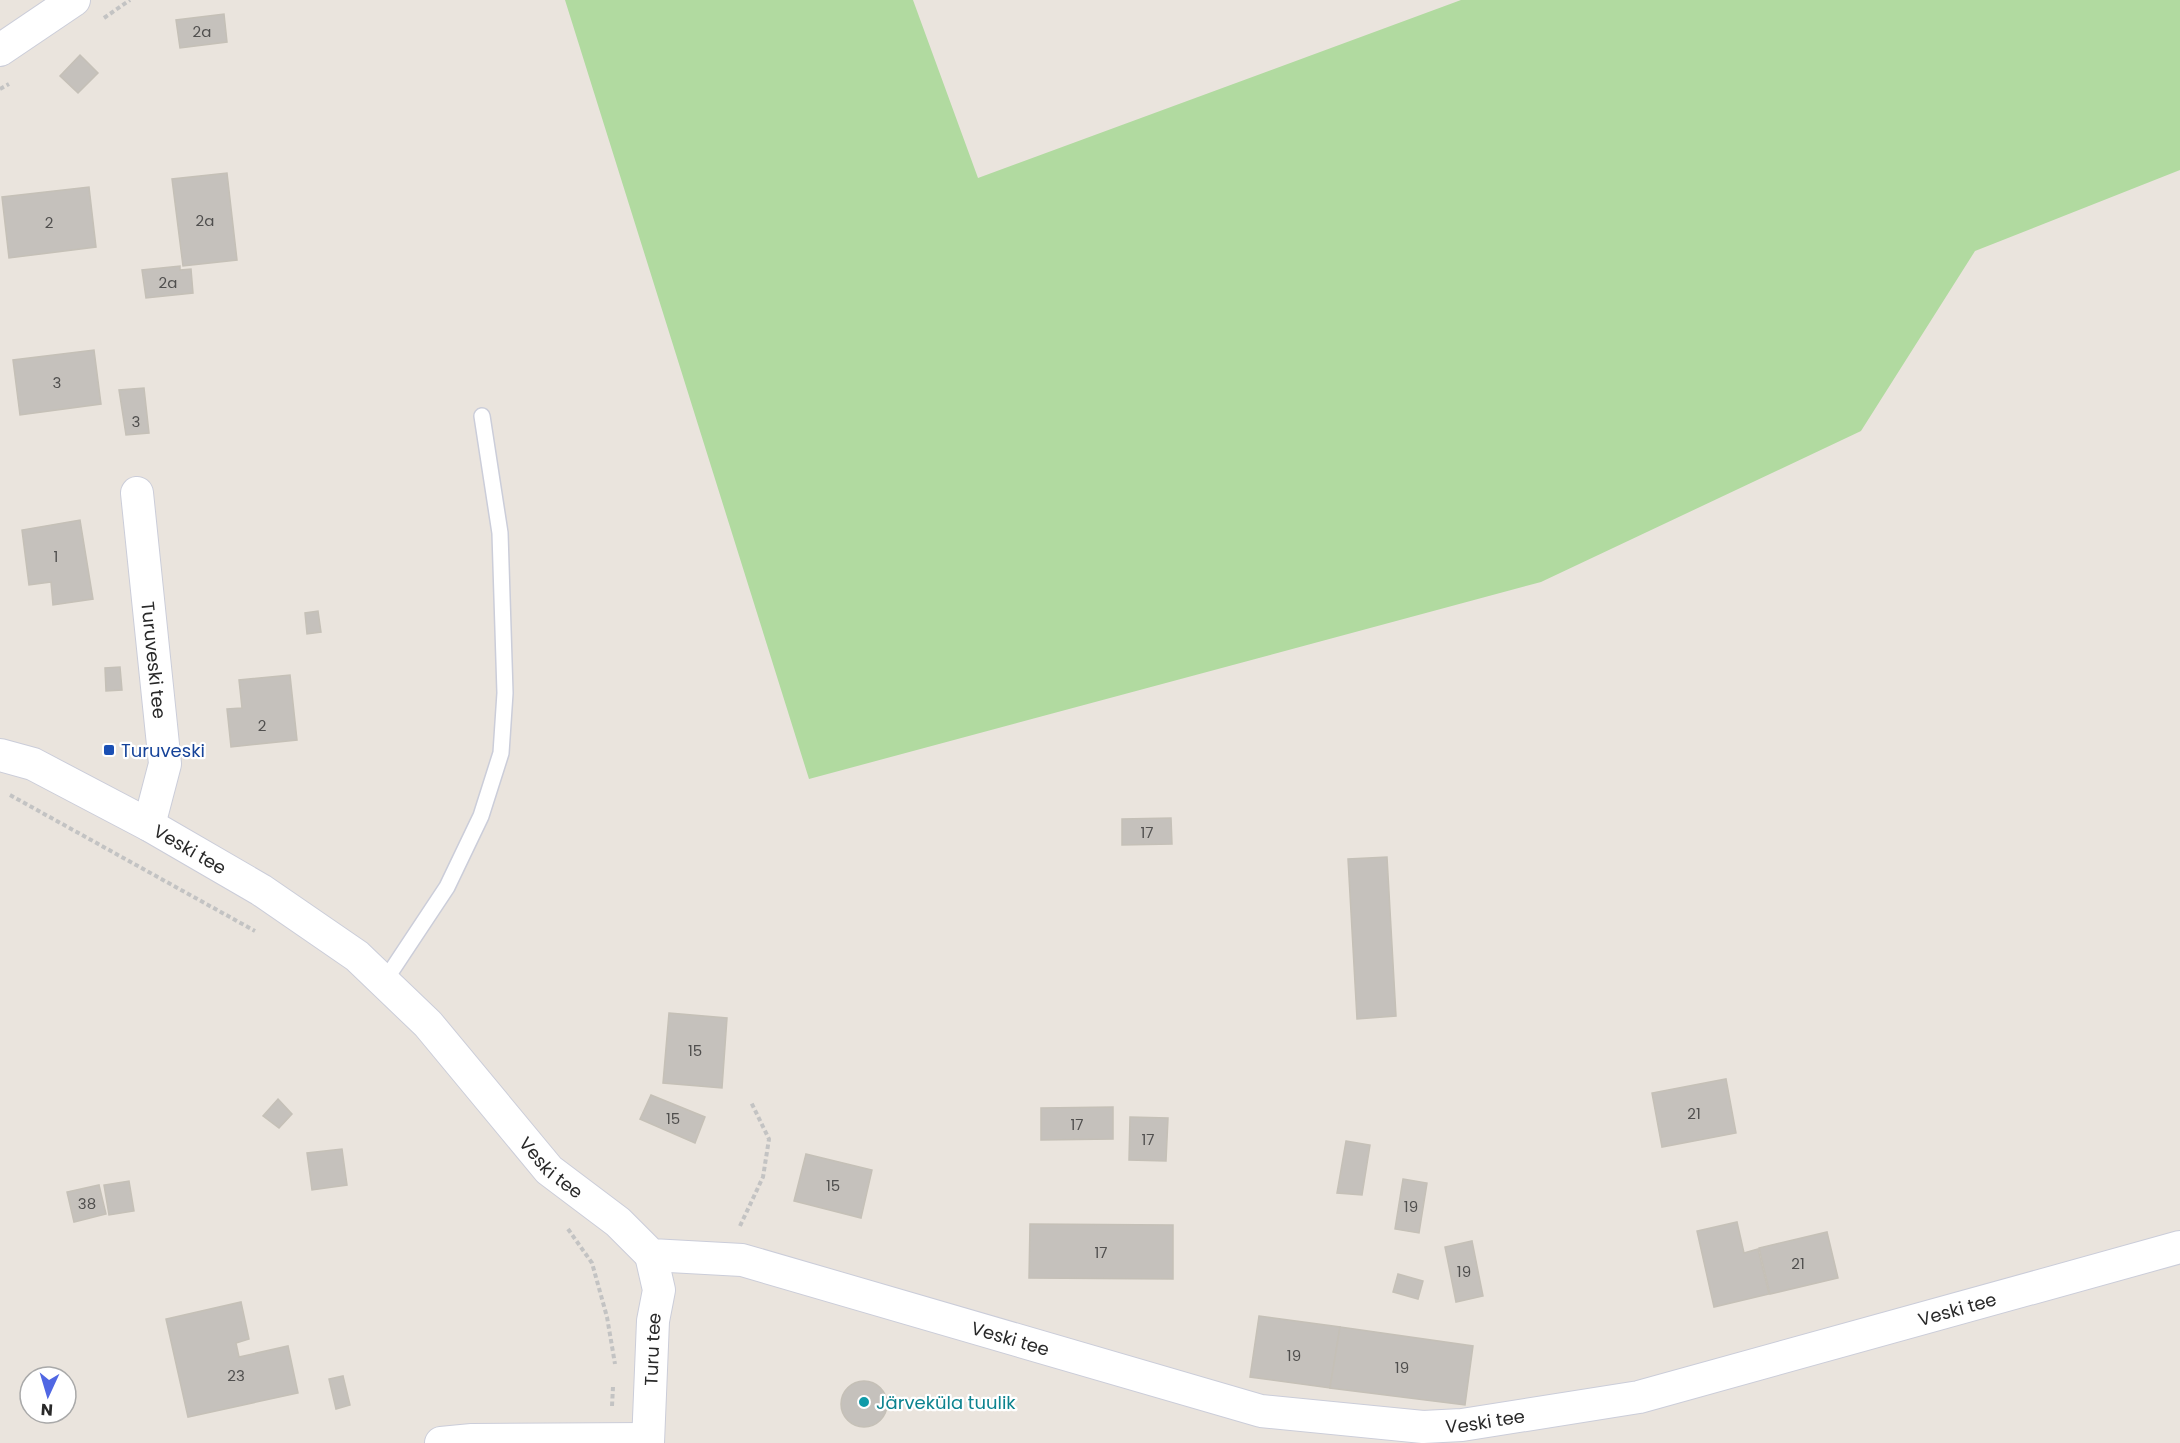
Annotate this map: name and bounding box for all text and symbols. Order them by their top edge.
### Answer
house number: 2a [193,21,211,42]
house number: 2a [196,210,214,231]
house number: 2 [45,212,53,233]
house number: 2a [159,272,177,293]
house number: 3 [53,372,61,393]
house number: 3 [132,411,140,432]
house number: 1 [54,546,58,567]
street label: Turuveski tee [136,600,173,720]
house number: 2 [258,715,266,736]
place label: Turuveski [121,738,205,763]
marker: Turuveski [102,743,116,757]
street label: Veski tee [149,818,231,880]
house number: 17 [1141,822,1154,843]
house number: 15 [688,1040,702,1061]
house number: 21 [1687,1103,1701,1124]
house number: 15 [666,1108,680,1129]
house number: 17 [1071,1114,1084,1135]
house number: 17 [1142,1129,1155,1150]
street label: Veski tee [514,1131,588,1204]
house number: 15 [826,1175,840,1196]
house number: 38 [78,1193,96,1214]
house number: 19 [1404,1196,1418,1217]
house number: 17 [1095,1242,1108,1263]
house number: 21 [1791,1253,1805,1274]
house number: 19 [1457,1261,1471,1282]
street label: Veski tee [1915,1286,1999,1332]
street label: Turu tee [638,1310,667,1386]
street label: Veski tee [968,1315,1052,1361]
house number: 19 [1287,1345,1301,1366]
house number: 19 [1395,1357,1409,1378]
north arrow [18,1365,78,1425]
house number: 23 [227,1365,245,1386]
place label: Järveküla tuulik [876,1390,1016,1415]
marker: Järveküla tuulik [857,1395,871,1409]
text: N [40,1398,54,1421]
street label: Veski tee [1445,1403,1527,1438]

